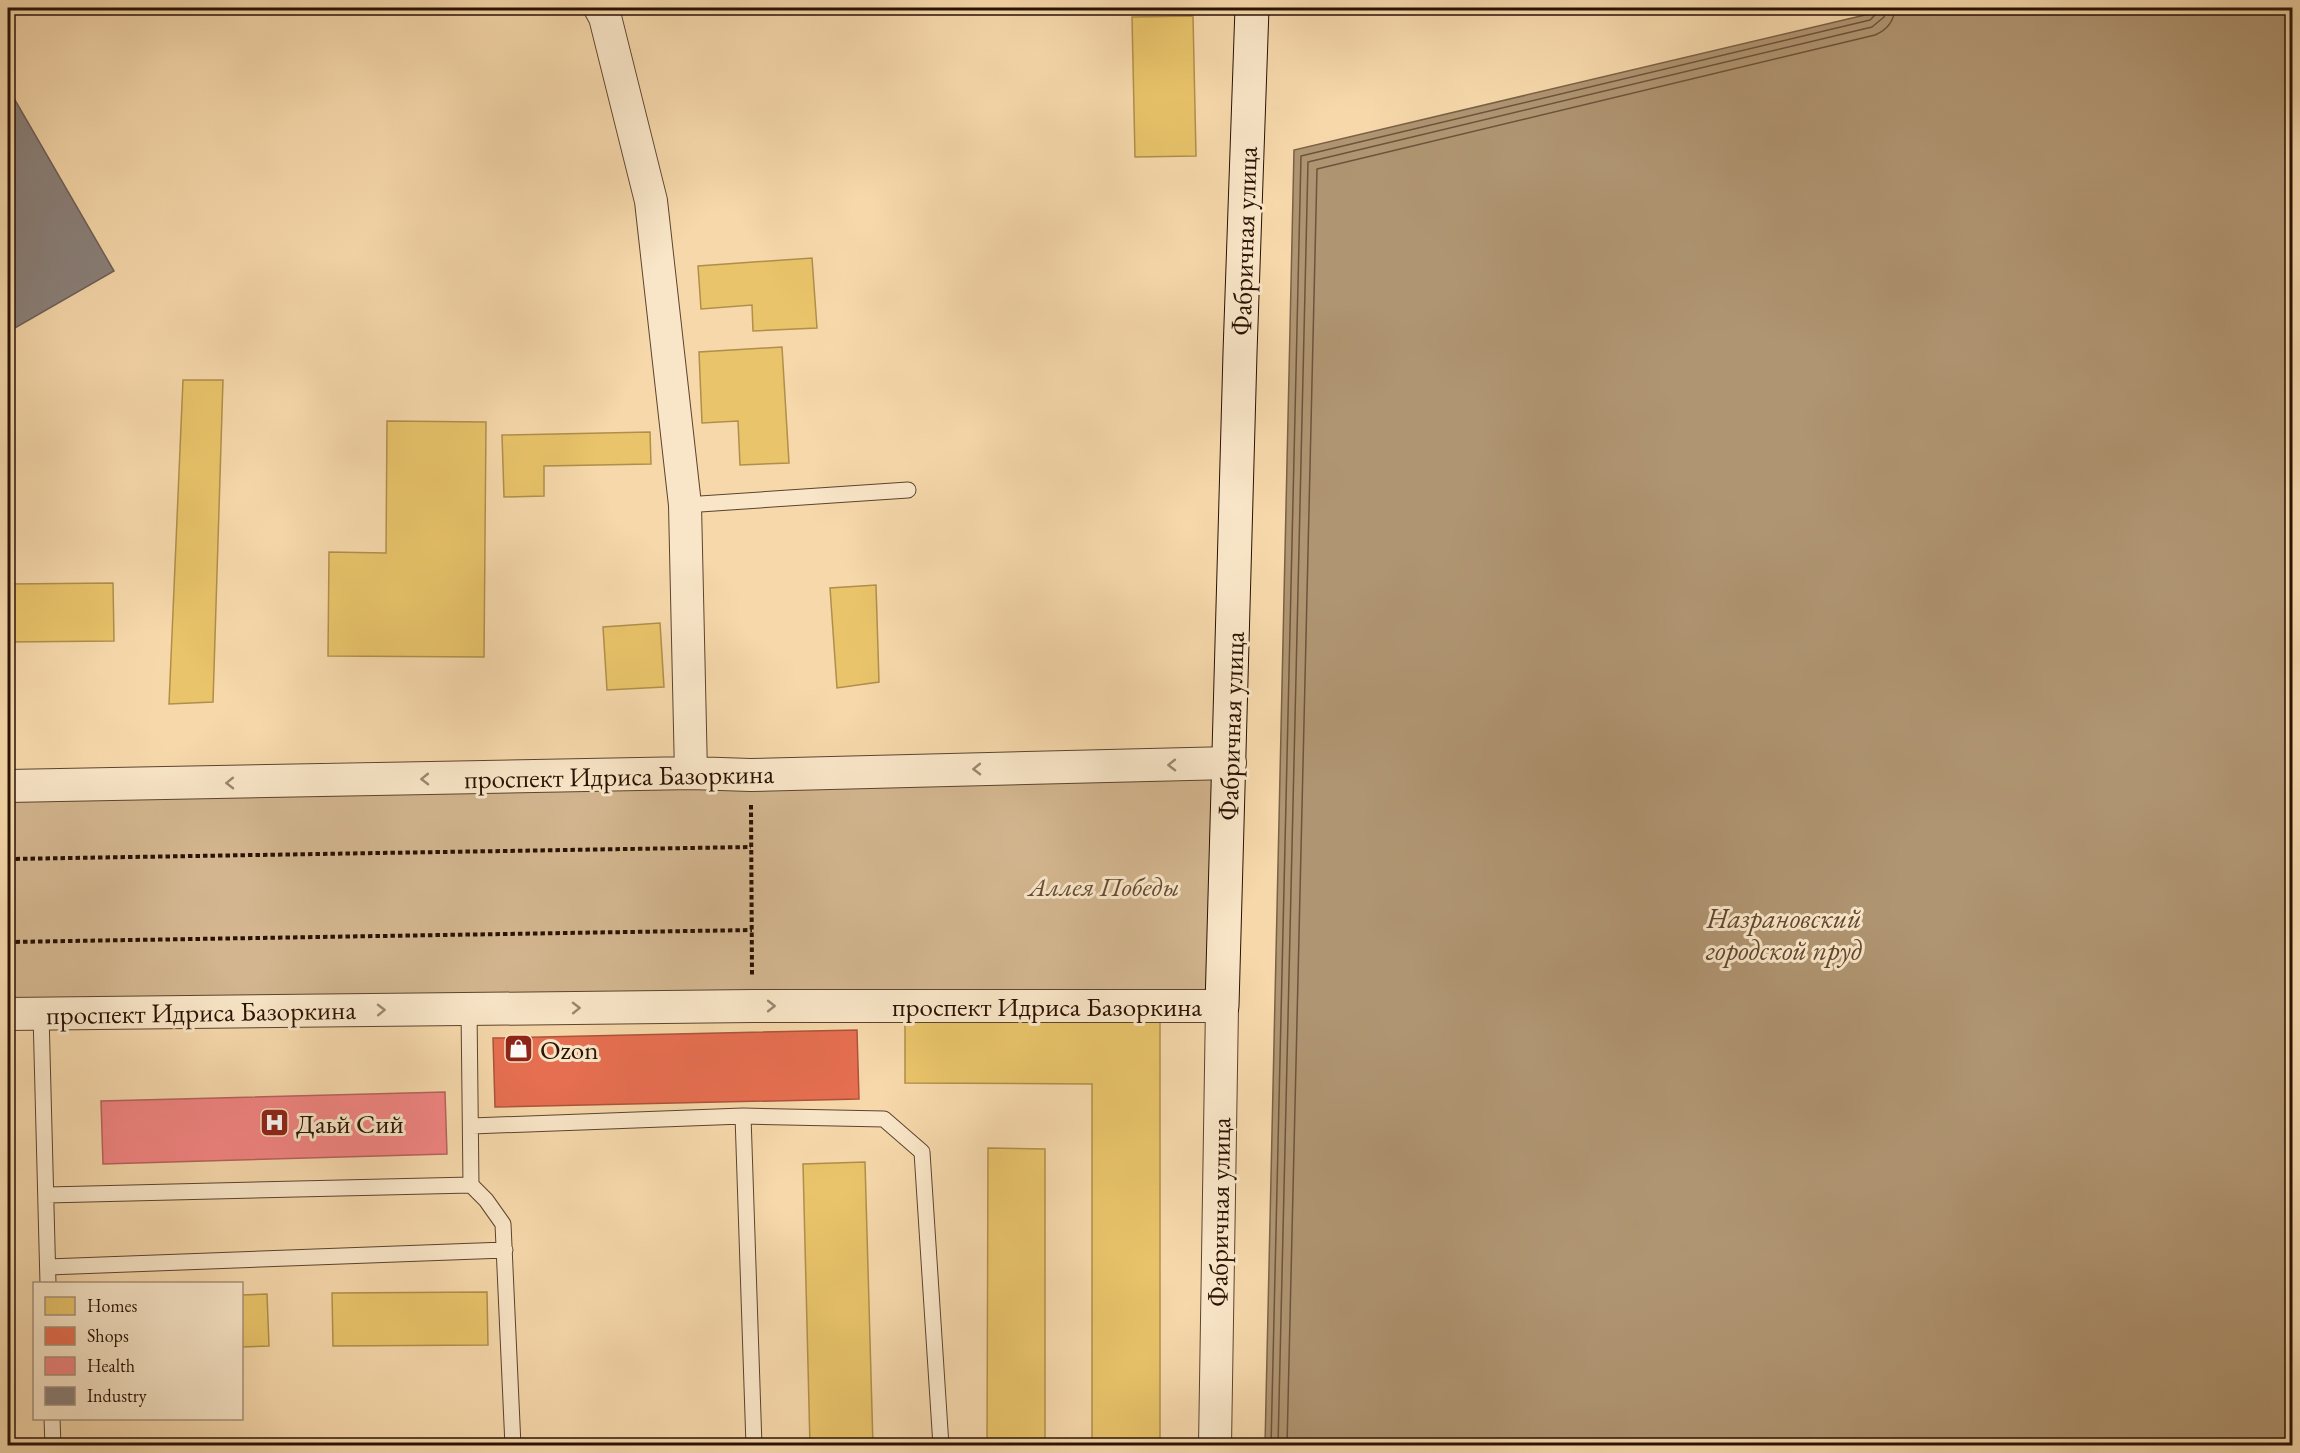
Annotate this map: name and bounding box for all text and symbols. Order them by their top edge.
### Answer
street label: Фабричная улица [1223,145,1265,336]
street label: Фабричная улица [1210,630,1252,821]
street label: проспект Идриса Базоркина [464,756,775,796]
one-way arrow [1167,758,1176,771]
one-way arrow [972,763,981,776]
one-way arrow [420,773,429,785]
one-way arrow [225,777,234,789]
park label: Аллея Победы [1027,869,1179,904]
water label: Назрановский городской пруд [1705,900,1863,968]
street label: проспект Идриса Базоркина [892,989,1202,1024]
street label: проспект Идриса Базоркина [46,992,357,1032]
one-way arrow [766,1000,775,1012]
one-way arrow [571,1001,580,1014]
one-way arrow [376,1004,385,1016]
place label: Ozon [540,1032,598,1067]
shop icon: Ozon [503,1033,535,1065]
place label: Даьй Сий [296,1106,404,1141]
hospital icon: Даьй Сий [259,1107,291,1139]
street label: Фабричная улица [1200,1117,1238,1307]
legend [33,1282,243,1420]
text: Homes [87,1294,138,1317]
text: Shops [87,1324,129,1347]
text: Health [87,1354,135,1377]
text: Industry [87,1384,147,1407]

